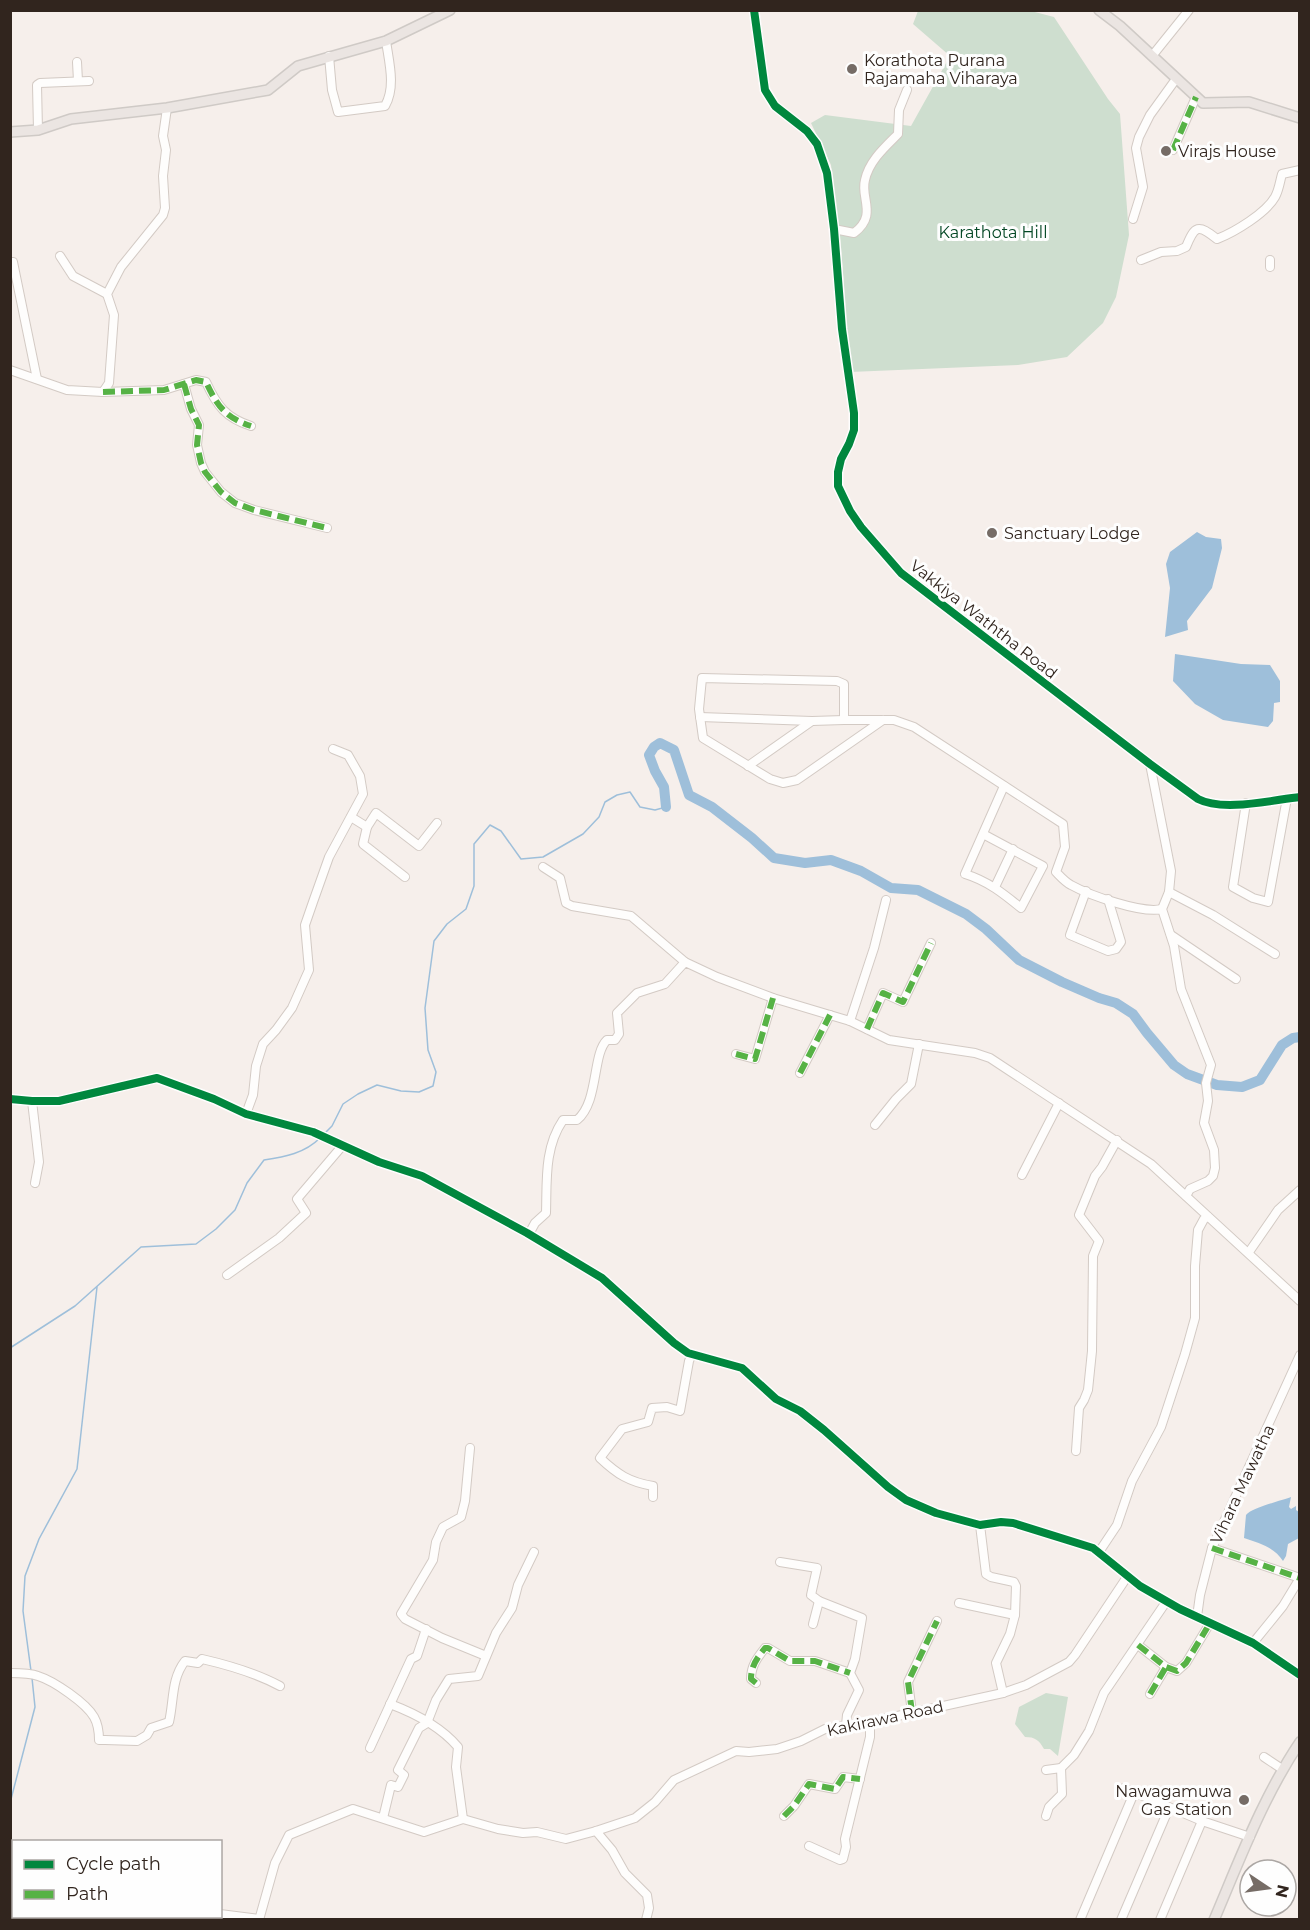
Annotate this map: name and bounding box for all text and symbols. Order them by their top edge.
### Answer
place label: Korathota Purana Rajamaha Viharaya [864,51,1018,88]
marker: Korathota Purana Rajamaha Viharaya [845,62,859,76]
place label: Virajs House [1178,142,1276,161]
marker: Virajs House [1159,144,1173,158]
park label: Karathota Hill [939,223,1047,242]
place label: Sanctuary Lodge [1004,524,1140,543]
marker: Sanctuary Lodge [985,526,999,540]
street label: Vakkiya Waththa Road [906,556,1061,683]
street label: Vihara Mawatha [1207,1422,1278,1547]
street label: Kakirawa Road [825,1697,945,1740]
place label: Nawagamuwa Gas Station [1115,1782,1232,1819]
marker: Nawagamuwa Gas Station [1237,1793,1251,1807]
legend [12,1840,222,1918]
text: Cycle path [66,1853,161,1875]
north arrow [1238,1858,1298,1918]
text: Path [66,1883,109,1905]
text: N [1271,1883,1293,1900]

